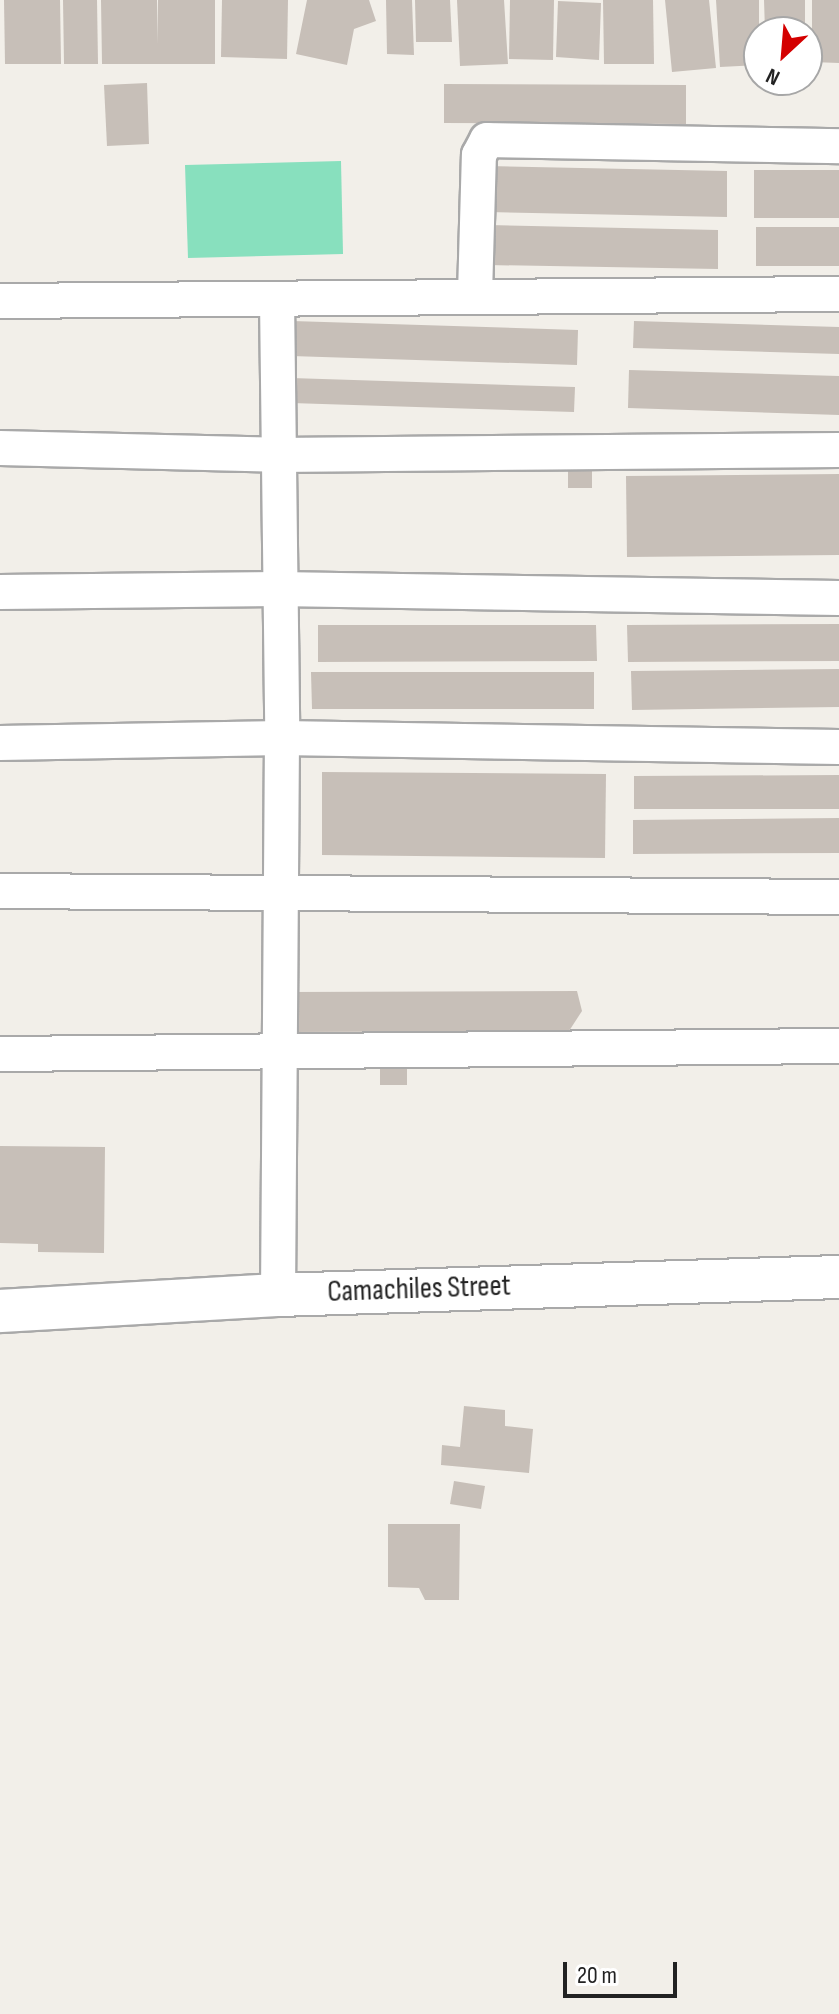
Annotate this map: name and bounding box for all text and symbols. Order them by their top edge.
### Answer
north arrow [743,16,823,96]
text: N [762,62,784,91]
street label: Camachiles Street [327,1268,511,1310]
scale bar [567,1946,681,1996]
text: 20 m [577,1961,617,1990]

